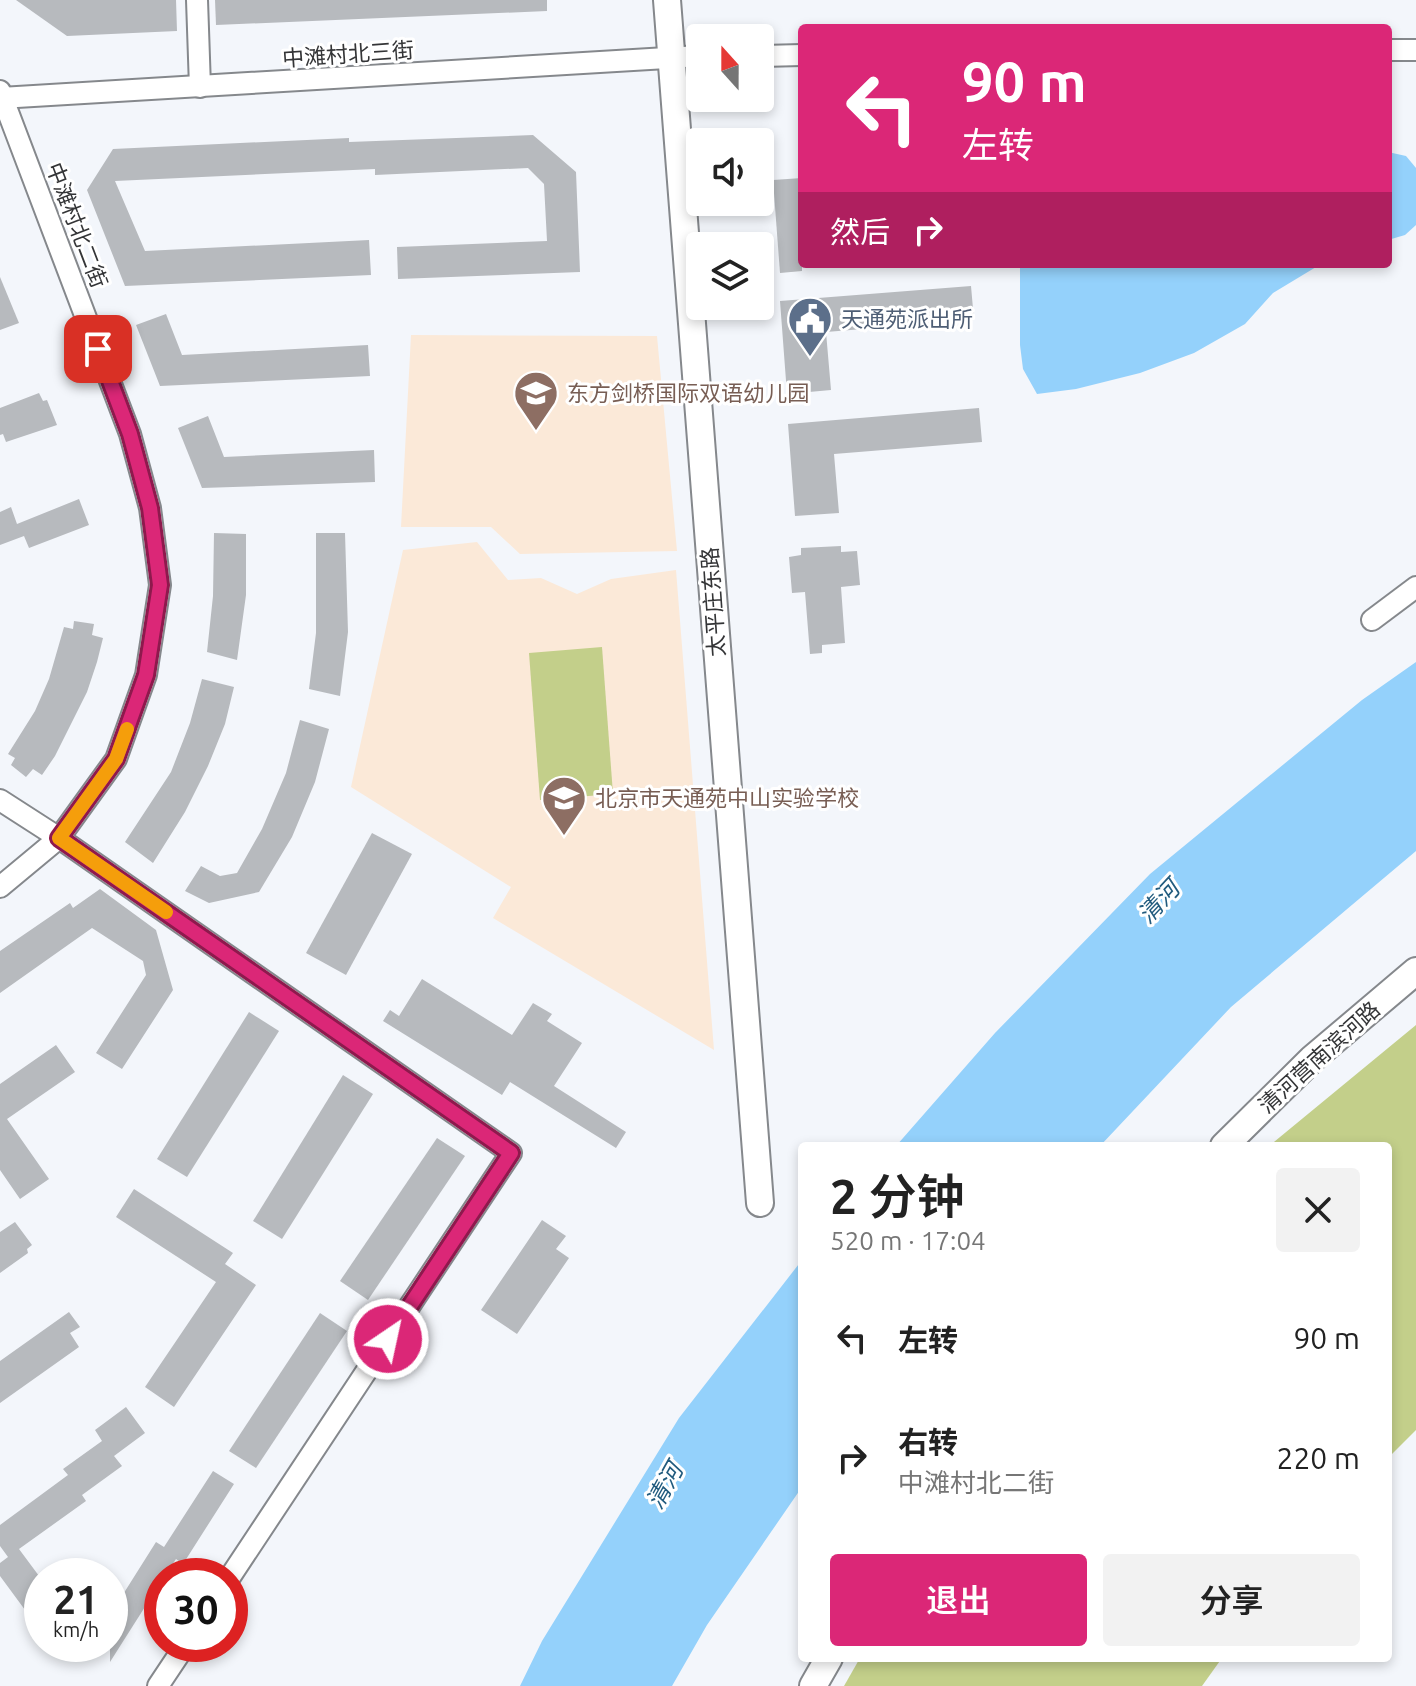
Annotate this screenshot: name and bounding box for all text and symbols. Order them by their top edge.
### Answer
north arrow [686,24,774,112]
map controls [686,24,774,320]
street label: 中滩村北三街 [281,36,415,71]
text: 90 m [962,50,1087,113]
icon: left [830,56,934,160]
text: 左转 [962,124,1034,165]
button: sound [686,128,774,216]
street label: 中滩村北二街 [42,159,113,291]
icon: right [906,208,950,252]
text: 然后 [830,215,890,249]
button: layers [686,232,774,320]
public building icon: 天通苑派出所 [786,295,834,358]
place label: 天通苑派出所 [841,306,973,331]
pin [64,315,132,383]
icon: arrive [76,327,120,371]
school or university icon: 东方剑桥国际双语幼儿园 [512,369,560,432]
place label: 东方剑桥国际双语幼儿园 [567,380,809,405]
street label: 太平庄东路 [696,546,729,658]
school or university icon: 北京市天通苑中山实验学校 [540,774,588,837]
place label: 北京市天通苑中山实验学校 [595,785,859,810]
water label: 清河 [1132,872,1188,928]
street label: 清河营南滨河路 [1253,996,1384,1117]
button: close [1276,1168,1360,1252]
text: 2 分钟 [830,1169,964,1223]
text: 520 m · 17:04 [830,1226,986,1255]
position arrow [346,1297,430,1381]
icon: left [830,1316,874,1360]
text: 90 m [1293,1321,1360,1355]
text: 左转 [898,1323,958,1357]
text: 右转 [898,1425,958,1459]
icon: right [830,1436,874,1480]
text: 220 m [1276,1441,1360,1475]
water label: 清河 [641,1455,690,1513]
text: 中滩村北二街 [898,1468,1054,1497]
button: 退出 [830,1554,1087,1646]
button: 分享 [1103,1554,1360,1646]
speed limit sign: 30 [144,1558,248,1662]
text: 21 [53,1577,99,1622]
text: km/h [53,1618,99,1641]

